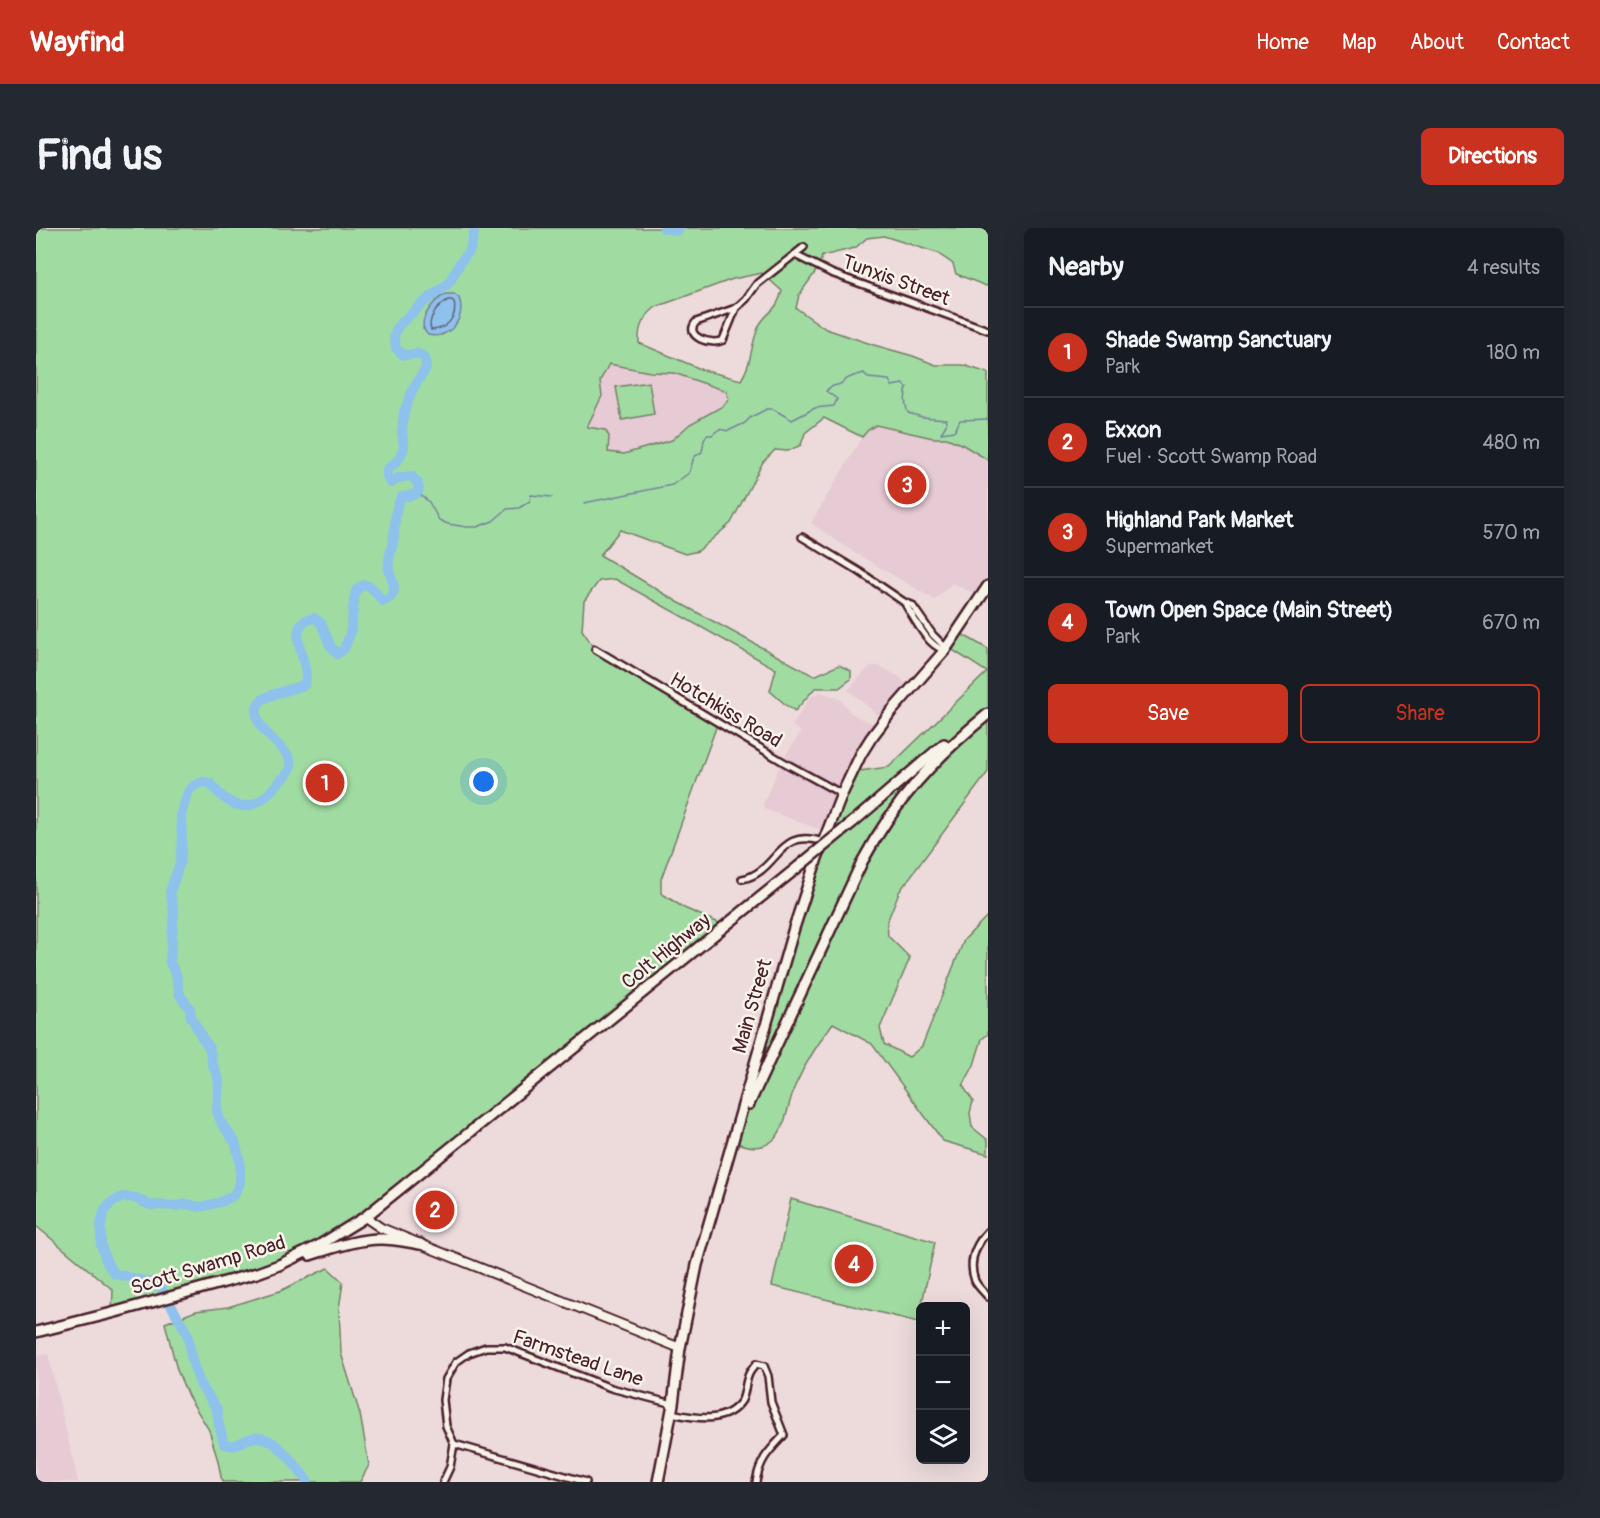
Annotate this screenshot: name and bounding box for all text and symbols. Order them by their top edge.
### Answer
text: Wayfind [30,25,125,60]
text: Home [1256,29,1309,56]
text: Map [1342,29,1377,56]
text: About [1410,29,1464,56]
text: Contact [1497,29,1570,56]
button: Directions [1421,128,1564,185]
text: Find us [36,130,162,182]
street label: Tunxis Street [839,249,954,311]
text: Nearby [1048,251,1124,283]
text: 4 results [1467,255,1540,280]
text: Shade Swamp Sanctuary [1105,326,1331,354]
text: 1 [1064,340,1071,365]
text: 180 m [1486,340,1540,365]
text: Park [1105,354,1140,379]
text: Exxon [1105,416,1161,444]
text: 2 [1062,430,1073,455]
text: 480 m [1483,430,1540,455]
text: Fuel · Scott Swamp Road [1105,444,1317,469]
pin: 3 [888,462,926,508]
text: Highland Park Market [1105,506,1293,534]
text: 3 [1062,520,1073,545]
text: 570 m [1483,520,1540,545]
text: Supermarket [1105,534,1214,559]
text: Town Open Space (Main Street) [1105,596,1394,624]
text: 4 [1062,610,1073,635]
text: 670 m [1482,610,1540,635]
text: Park [1105,624,1140,649]
street label: Hotchkiss Road [665,667,787,753]
button: Save [1048,684,1288,743]
button: Share [1300,684,1540,743]
pin: 1 [306,760,344,806]
your location [469,767,498,796]
street label: Colt Highway [616,907,716,995]
street label: Main Street [727,955,778,1056]
pin: 2 [416,1188,454,1232]
street label: Scott Swamp Road [128,1230,288,1300]
pin: 4 [834,1242,874,1286]
map controls [916,1302,970,1464]
button: + [916,1302,970,1356]
street label: Farmstead Lane [510,1324,647,1392]
button: − [916,1356,970,1410]
button: layers [916,1410,970,1464]

